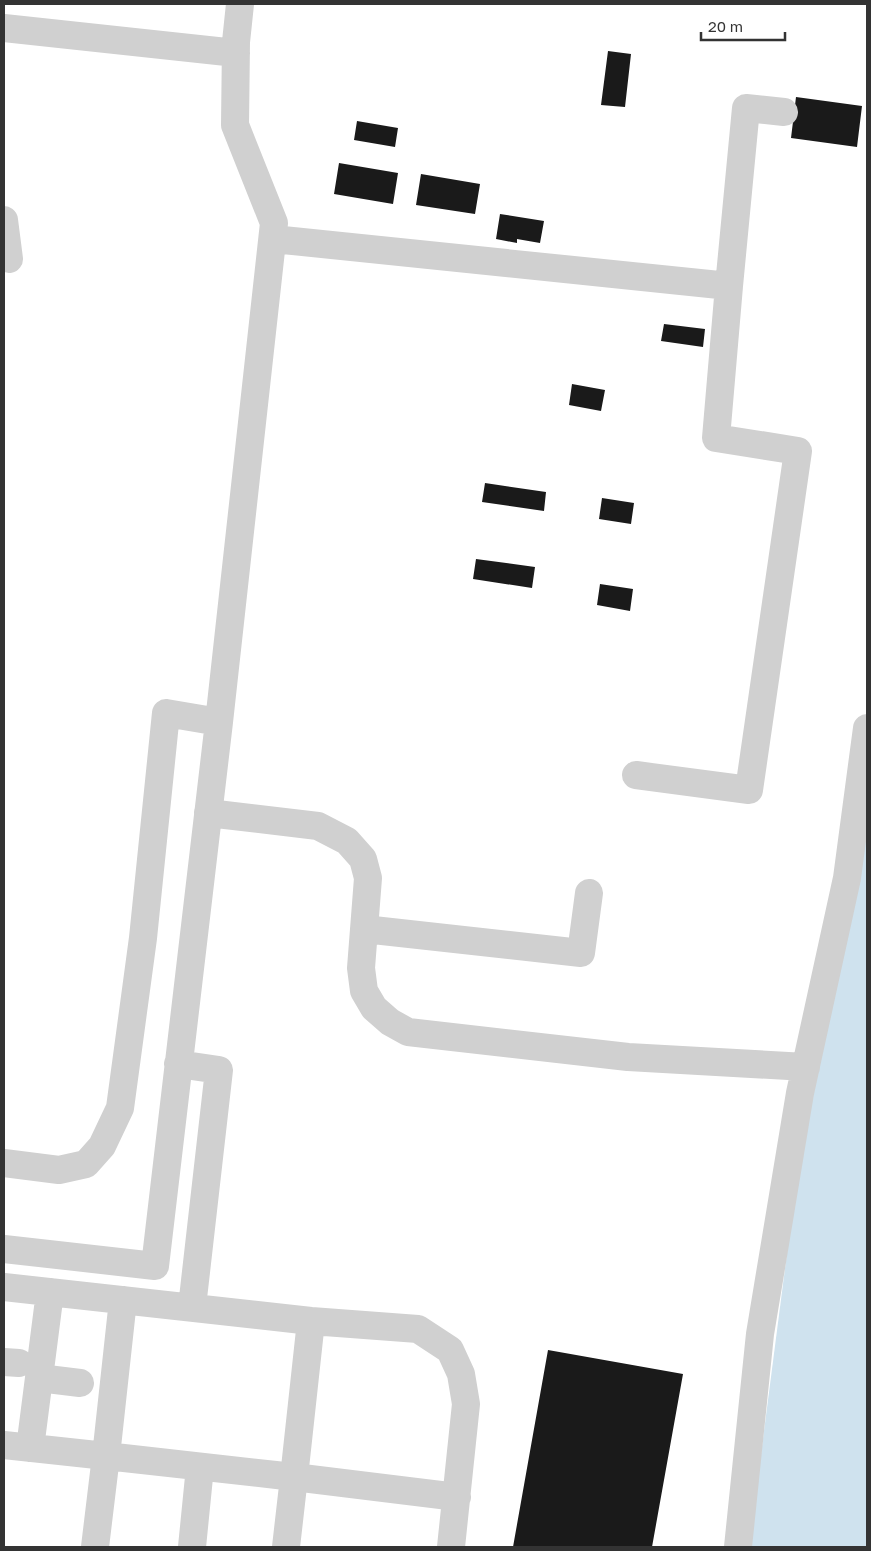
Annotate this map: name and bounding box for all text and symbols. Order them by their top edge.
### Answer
scale bar [701,10,785,42]
text: 20 m [708,17,743,35]

